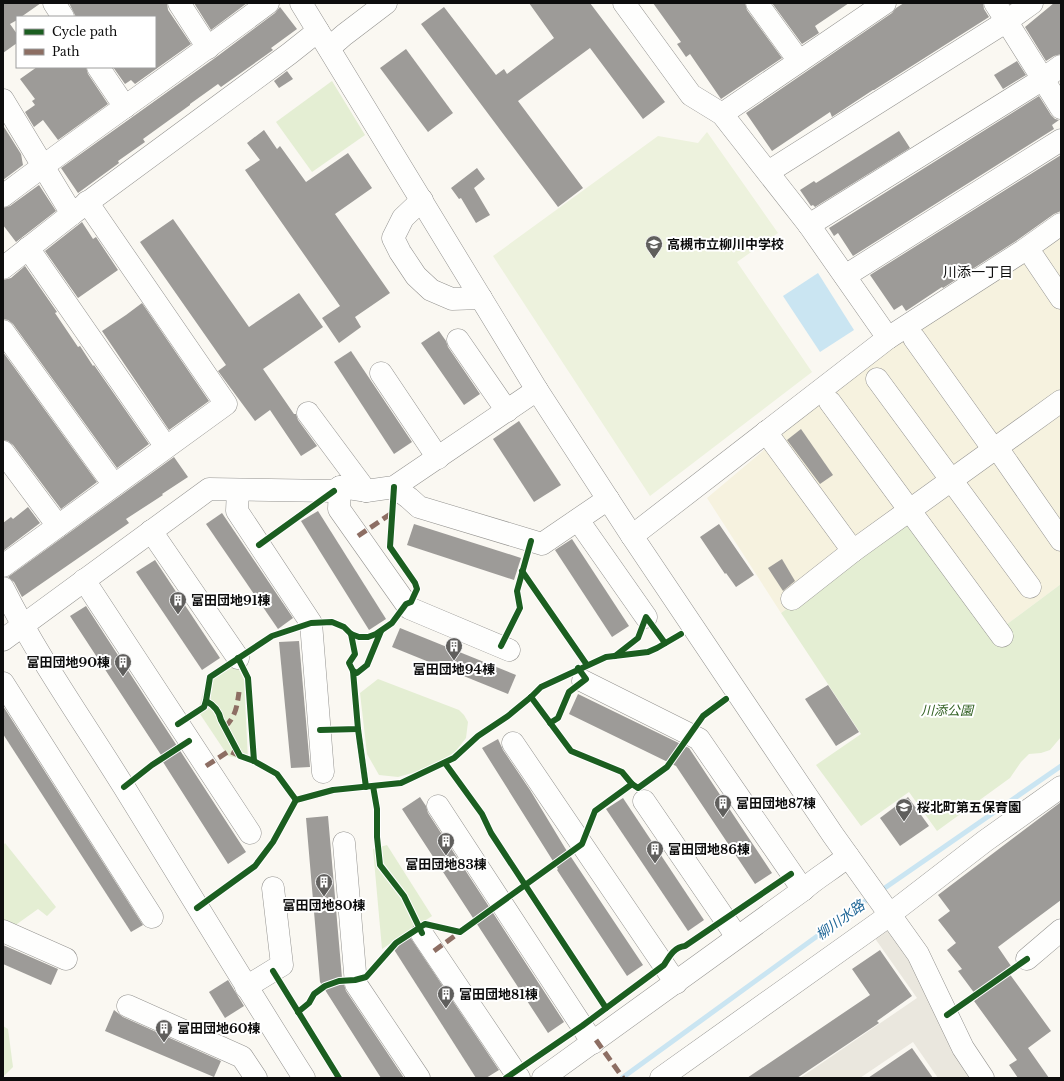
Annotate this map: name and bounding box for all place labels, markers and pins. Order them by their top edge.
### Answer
school or university icon: 高槻市立柳川中学校 [644,234,664,259]
place label: 高槻市立柳川中学校 [667,236,784,253]
building icon: 富田団地91棟 [168,590,188,615]
place label: 富田団地91棟 [191,592,270,609]
building icon: 富田団地94棟 [444,636,464,661]
building icon: 富田団地90棟 [113,652,133,677]
place label: 富田団地90棟 [26,654,110,671]
place label: 富田団地94棟 [413,661,495,678]
building icon: 富田団地87棟 [713,793,733,818]
place label: 富田団地87棟 [736,795,816,812]
school or university icon: 桜北町第五保育園 [894,797,914,822]
place label: 桜北町第五保育園 [917,799,1021,816]
building icon: 富田団地83棟 [436,831,456,856]
building icon: 富田団地86棟 [645,839,665,864]
place label: 富田団地86棟 [668,841,750,858]
place label: 富田団地83棟 [405,856,487,873]
building icon: 富田団地80棟 [314,872,334,897]
place label: 富田団地80棟 [282,897,366,914]
building icon: 富田団地81棟 [436,984,456,1009]
place label: 富田団地81棟 [459,986,538,1003]
building icon: 富田団地60棟 [154,1018,174,1043]
place label: 富田団地60棟 [177,1020,261,1037]

